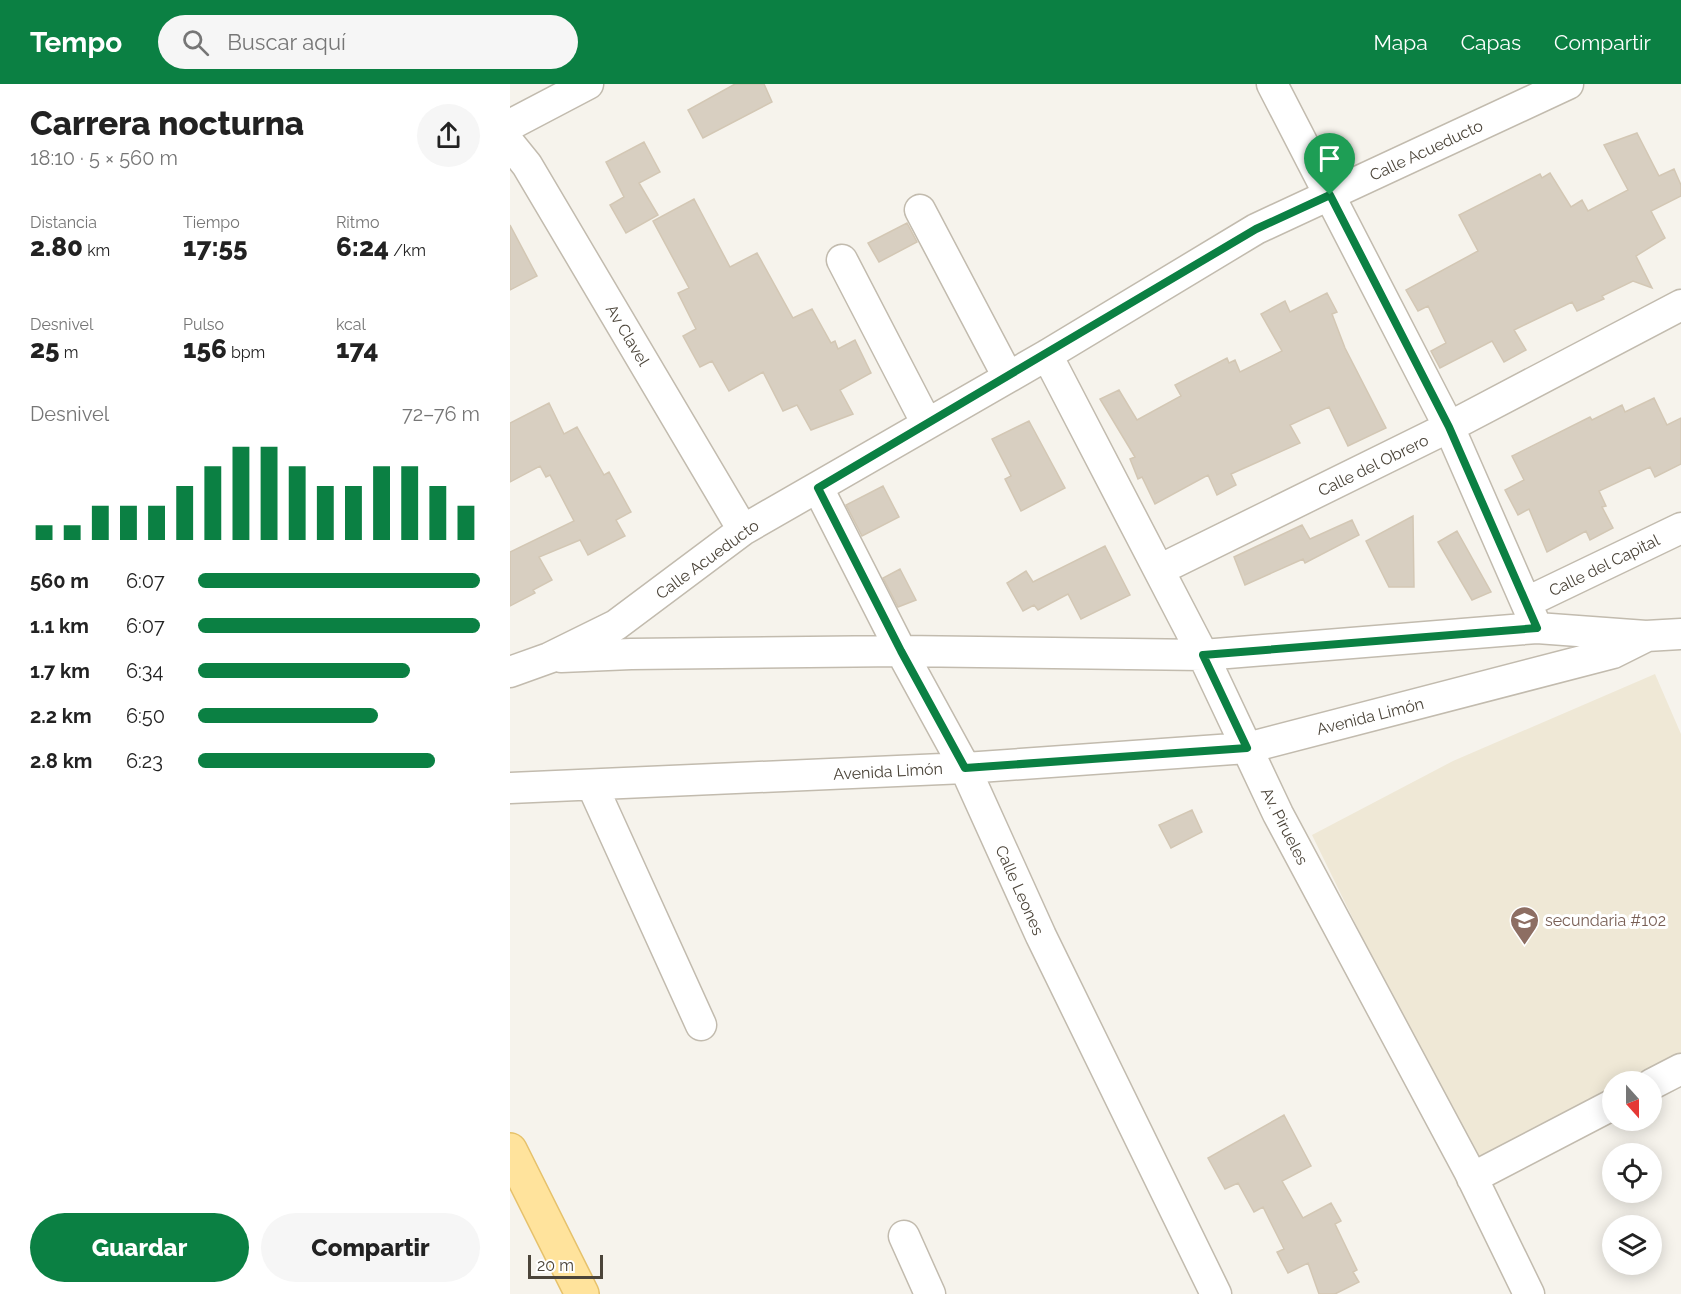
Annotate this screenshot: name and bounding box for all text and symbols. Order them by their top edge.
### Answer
search box [158,15,578,69]
text: Tempo [30,26,122,59]
icon: search [179,26,212,59]
text: Buscar aquí [227,29,346,55]
text: Mapa [1373,30,1428,55]
text: Capas [1461,30,1521,55]
text: Compartir [1554,30,1651,55]
text: Carrera nocturna [30,104,304,143]
button: share [417,104,480,167]
street label: Calle Acueducto [1367,116,1486,185]
pin [1304,133,1355,195]
icon: arrive [1313,142,1346,175]
text: 18:10 · 5 × 560 m [30,146,178,170]
text: Distancia [30,213,97,232]
text: Tiempo [183,213,240,232]
text: Ritmo [336,213,379,232]
text: 2.80 [30,232,83,262]
text: 17:55 [183,232,248,262]
text: 6:24 [336,232,389,262]
text: km [83,241,110,260]
text: /km [389,241,426,260]
street label: Av Clavel [602,301,654,370]
text: Desnivel [30,315,93,334]
text: Pulso [183,315,224,334]
text: kcal [336,315,366,334]
text: 25 [30,334,60,364]
text: 156 [183,334,227,364]
text: 174 [336,334,379,364]
text: m [60,343,78,362]
text: bpm [227,343,265,362]
text: Desnivel [30,402,109,426]
text: 72–76 m [402,402,480,426]
street label: Calle del Obrero [1315,430,1432,500]
street label: Calle Acueducto [652,516,762,603]
street label: Calle del Capital [1546,530,1663,600]
text: 560 m [30,569,89,593]
text: 6:07 [126,569,165,593]
text: 1.1 km [30,614,89,638]
text: 6:07 [126,614,165,638]
text: 1.7 km [30,659,90,683]
text: 6:34 [126,659,163,683]
street label: Avenida Limón [1315,694,1426,739]
text: 2.2 km [30,704,92,728]
text: 6:50 [126,704,165,728]
text: 2.8 km [30,749,92,773]
text: 6:23 [126,749,163,773]
street label: Avenida Limón [833,759,943,784]
street label: Av. Pirueles [1257,784,1312,868]
street label: Calle Leones [991,842,1048,938]
school or university icon: secundaria #102 [1508,904,1540,946]
place label: secundaria #102 [1545,911,1666,930]
north arrow [1602,1071,1662,1131]
map controls [1602,1071,1662,1275]
button: locate [1602,1143,1662,1203]
button: Guardar [30,1213,249,1282]
button: Compartir [261,1213,480,1282]
button: layers [1602,1215,1662,1275]
scale bar [528,1252,603,1280]
text: 20 m [537,1256,574,1275]

